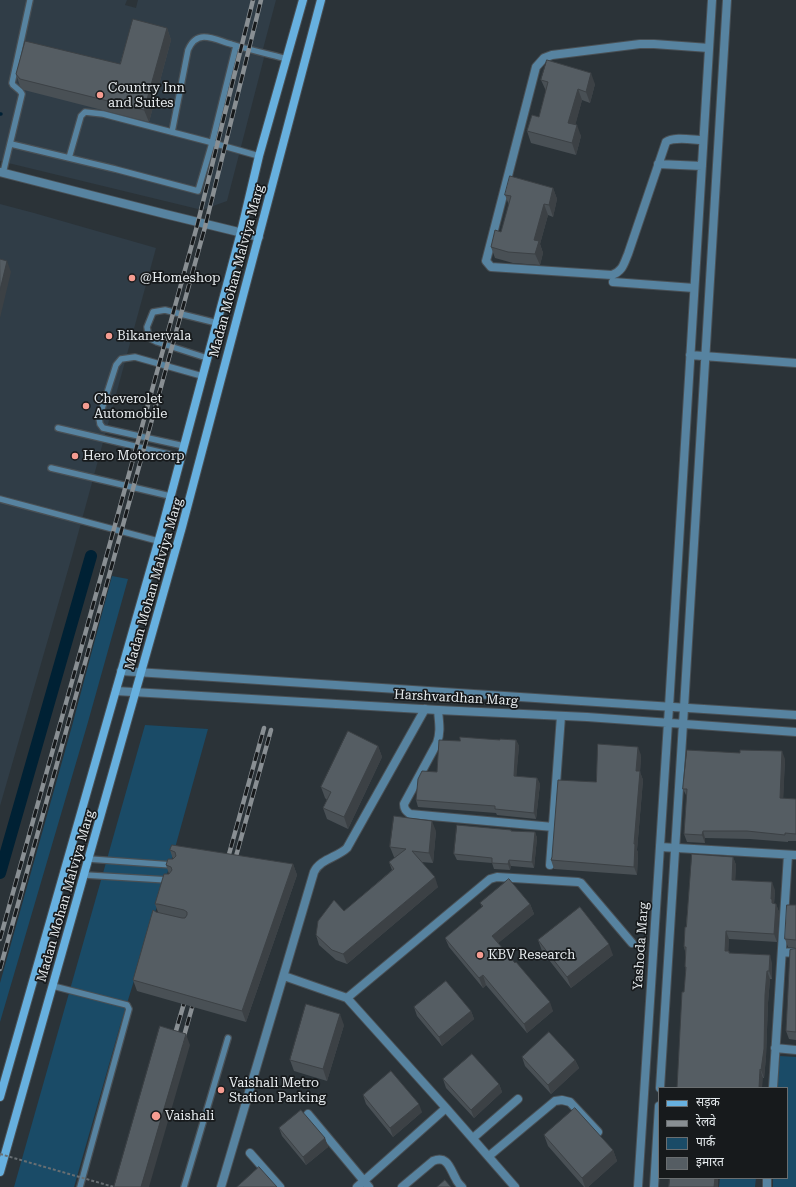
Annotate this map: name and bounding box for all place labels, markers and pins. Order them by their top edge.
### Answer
place label: Country Inn and Suites [108,80,185,111]
marker: Country Inn and Suites [95,90,105,100]
place label: @Homeshop [140,270,221,286]
marker: @Homeshop [127,273,137,283]
place label: Bikanervala [117,328,191,344]
marker: Bikanervala [104,331,114,341]
place label: Cheverolet Automobile [94,391,167,422]
marker: Cheverolet Automobile [81,401,91,411]
place label: Hero Motorcorp [83,448,185,464]
marker: Hero Motorcorp [70,451,80,461]
place label: KBV Research [488,947,575,963]
marker: KBV Research [475,950,485,960]
place label: Vaishali Metro Station Parking [229,1075,326,1106]
marker: Vaishali Metro Station Parking [216,1085,226,1095]
place label: Vaishali [165,1108,214,1124]
marker: Vaishali [150,1110,162,1122]

